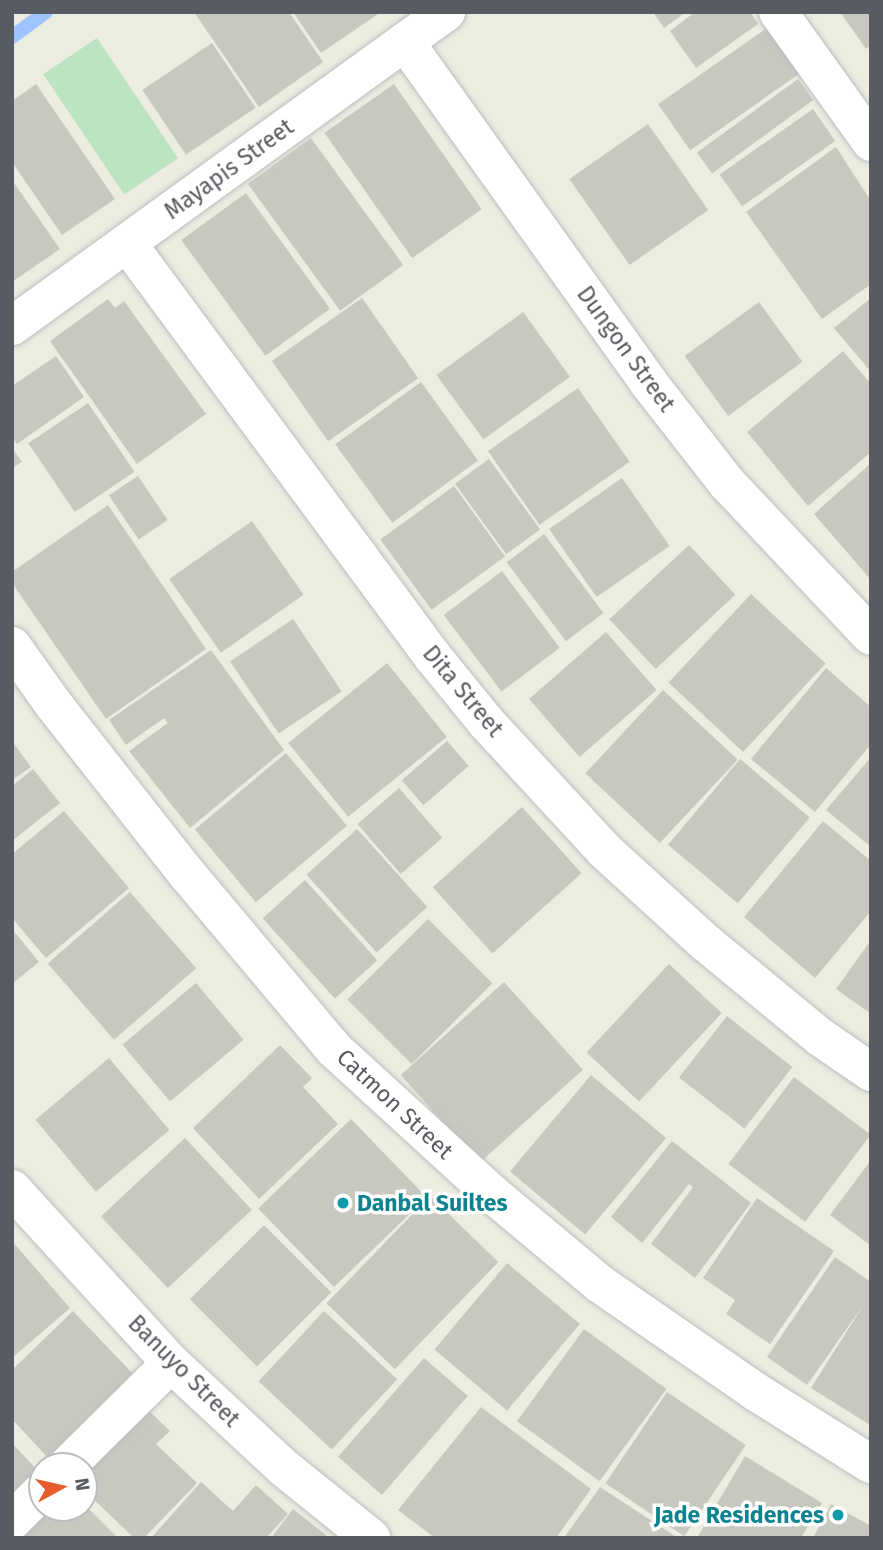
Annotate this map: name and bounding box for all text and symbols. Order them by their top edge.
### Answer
street label: Mayapis Street [159,113,299,225]
street label: Dungon Street [571,281,681,417]
street label: Dita Street [417,640,509,742]
street label: Catmon Street [331,1043,459,1165]
place label: Danbal Suiltes [357,1189,508,1217]
marker: Danbal Suiltes [335,1195,351,1211]
street label: Banuyo Street [122,1309,246,1433]
north arrow [28,1452,98,1522]
text: N [70,1476,95,1492]
place label: Jade Residences [654,1501,824,1529]
marker: Jade Residences [830,1507,846,1523]

